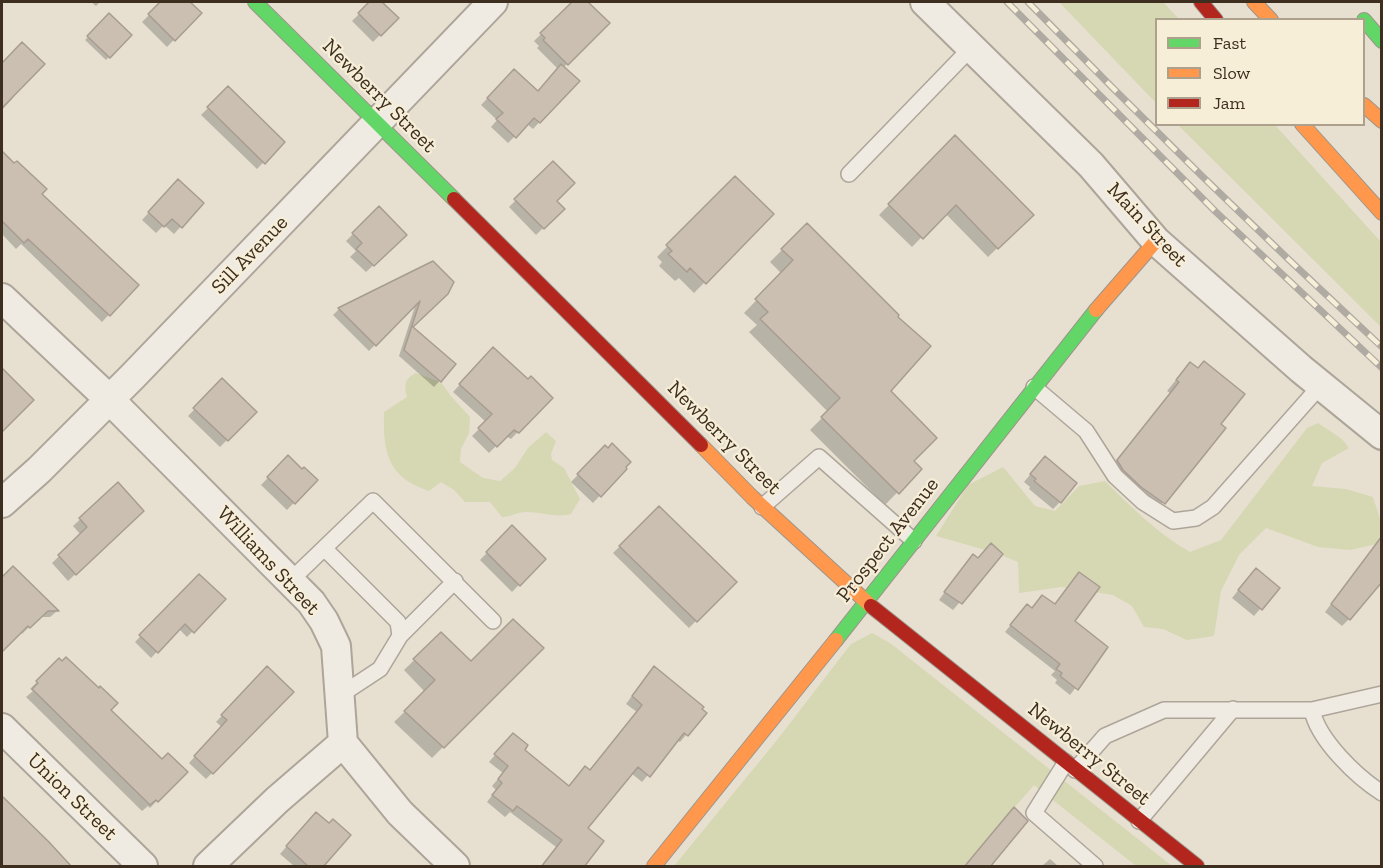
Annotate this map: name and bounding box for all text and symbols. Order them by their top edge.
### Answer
legend [1155,18,1365,126]
text: Fast [1213,32,1246,54]
street label: Newberry Street [317,34,441,158]
text: Slow [1213,62,1250,84]
text: Jam [1213,92,1245,114]
street label: Main Street [1101,177,1193,273]
street label: Sill Avenue [206,210,294,300]
street label: Newberry Street [662,376,786,500]
street label: Prospect Avenue [832,473,944,607]
street label: Williams Street [211,501,325,621]
street label: Newberry Street [1023,697,1155,811]
street label: Union Street [22,748,122,846]

